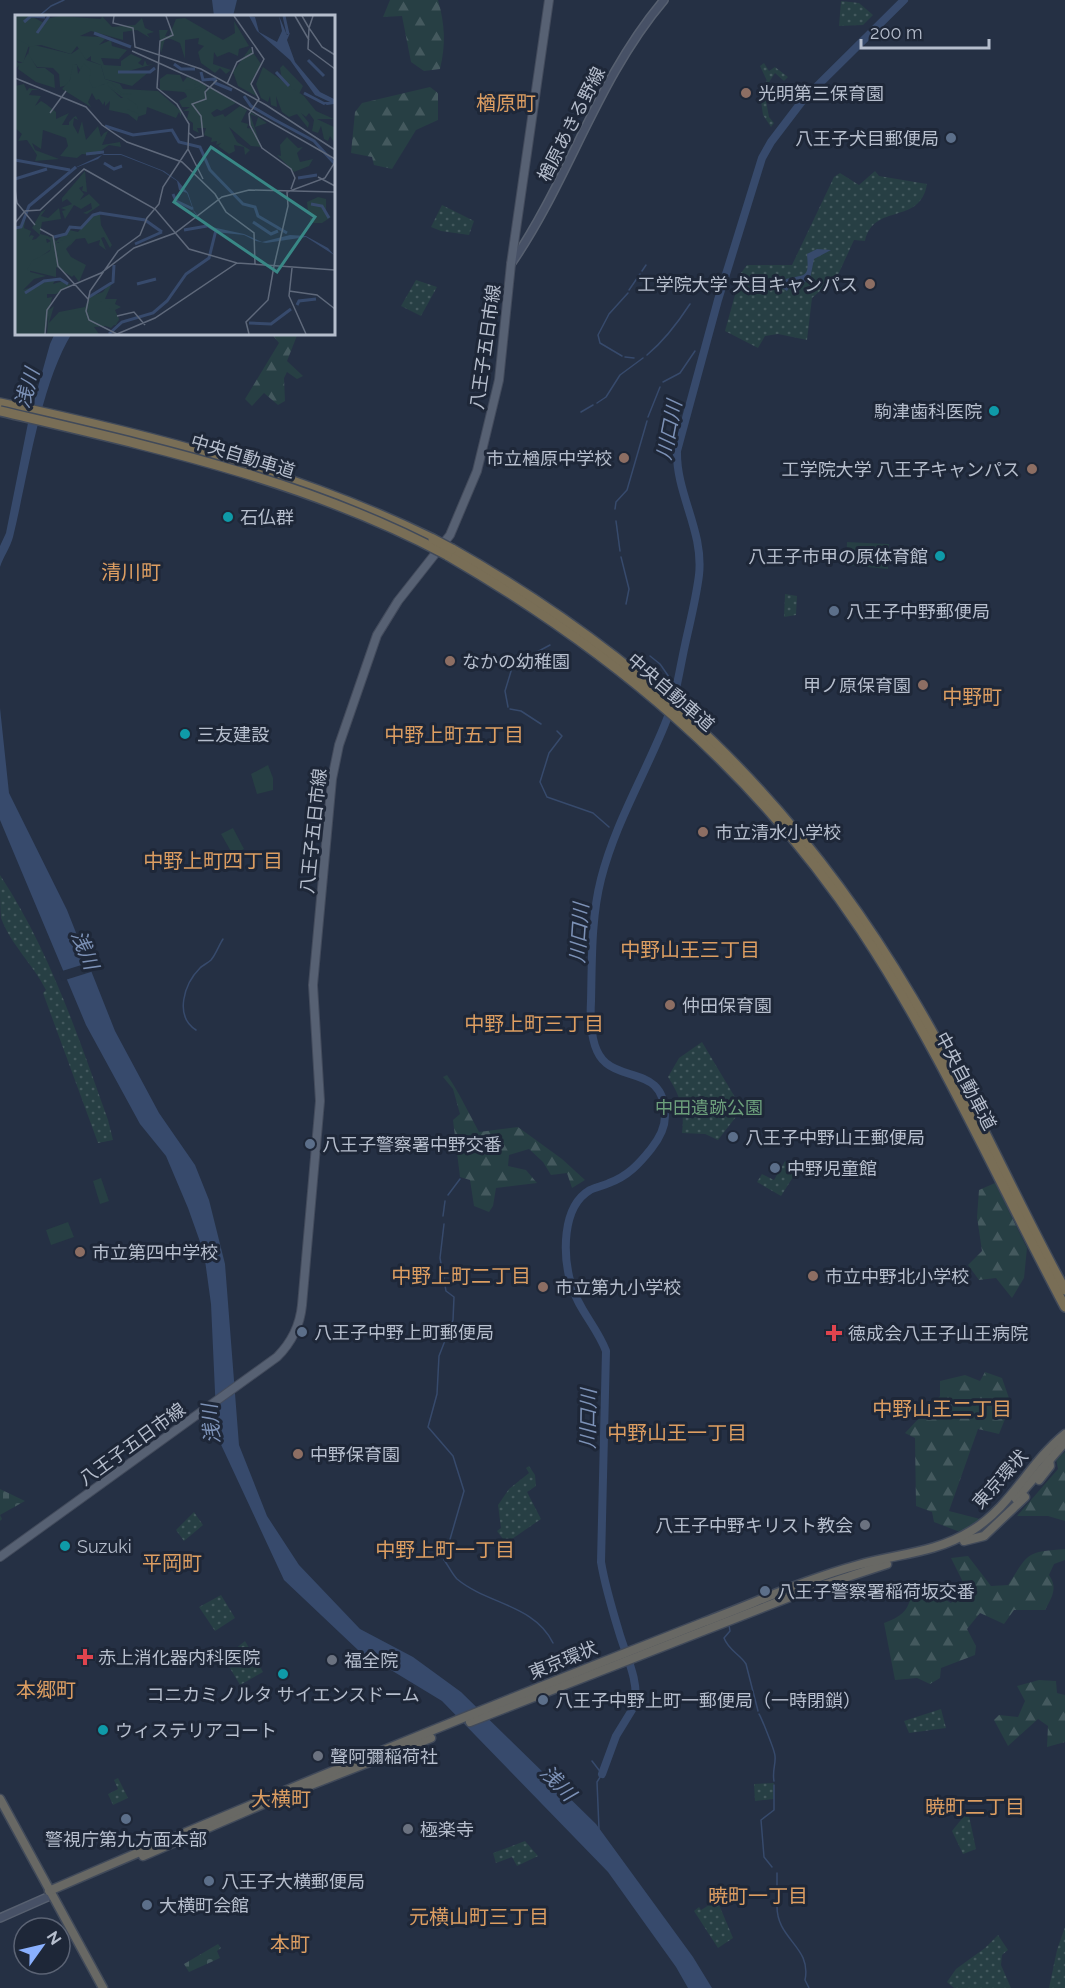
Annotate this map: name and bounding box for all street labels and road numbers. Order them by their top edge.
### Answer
street label: 楢原あきる野線 [533,63,609,185]
street label: 八王子五日市線 [466,283,504,411]
street label: 中央自動車道 [188,430,298,482]
street label: 中央自動車道 [623,649,719,735]
street label: 八王子五日市線 [296,767,330,895]
street label: 中央自動車道 [931,1028,1001,1134]
street label: 八王子五日市線 [75,1398,189,1490]
street label: 東京環状 [968,1445,1032,1513]
street label: 東京環状 [526,1637,600,1683]

